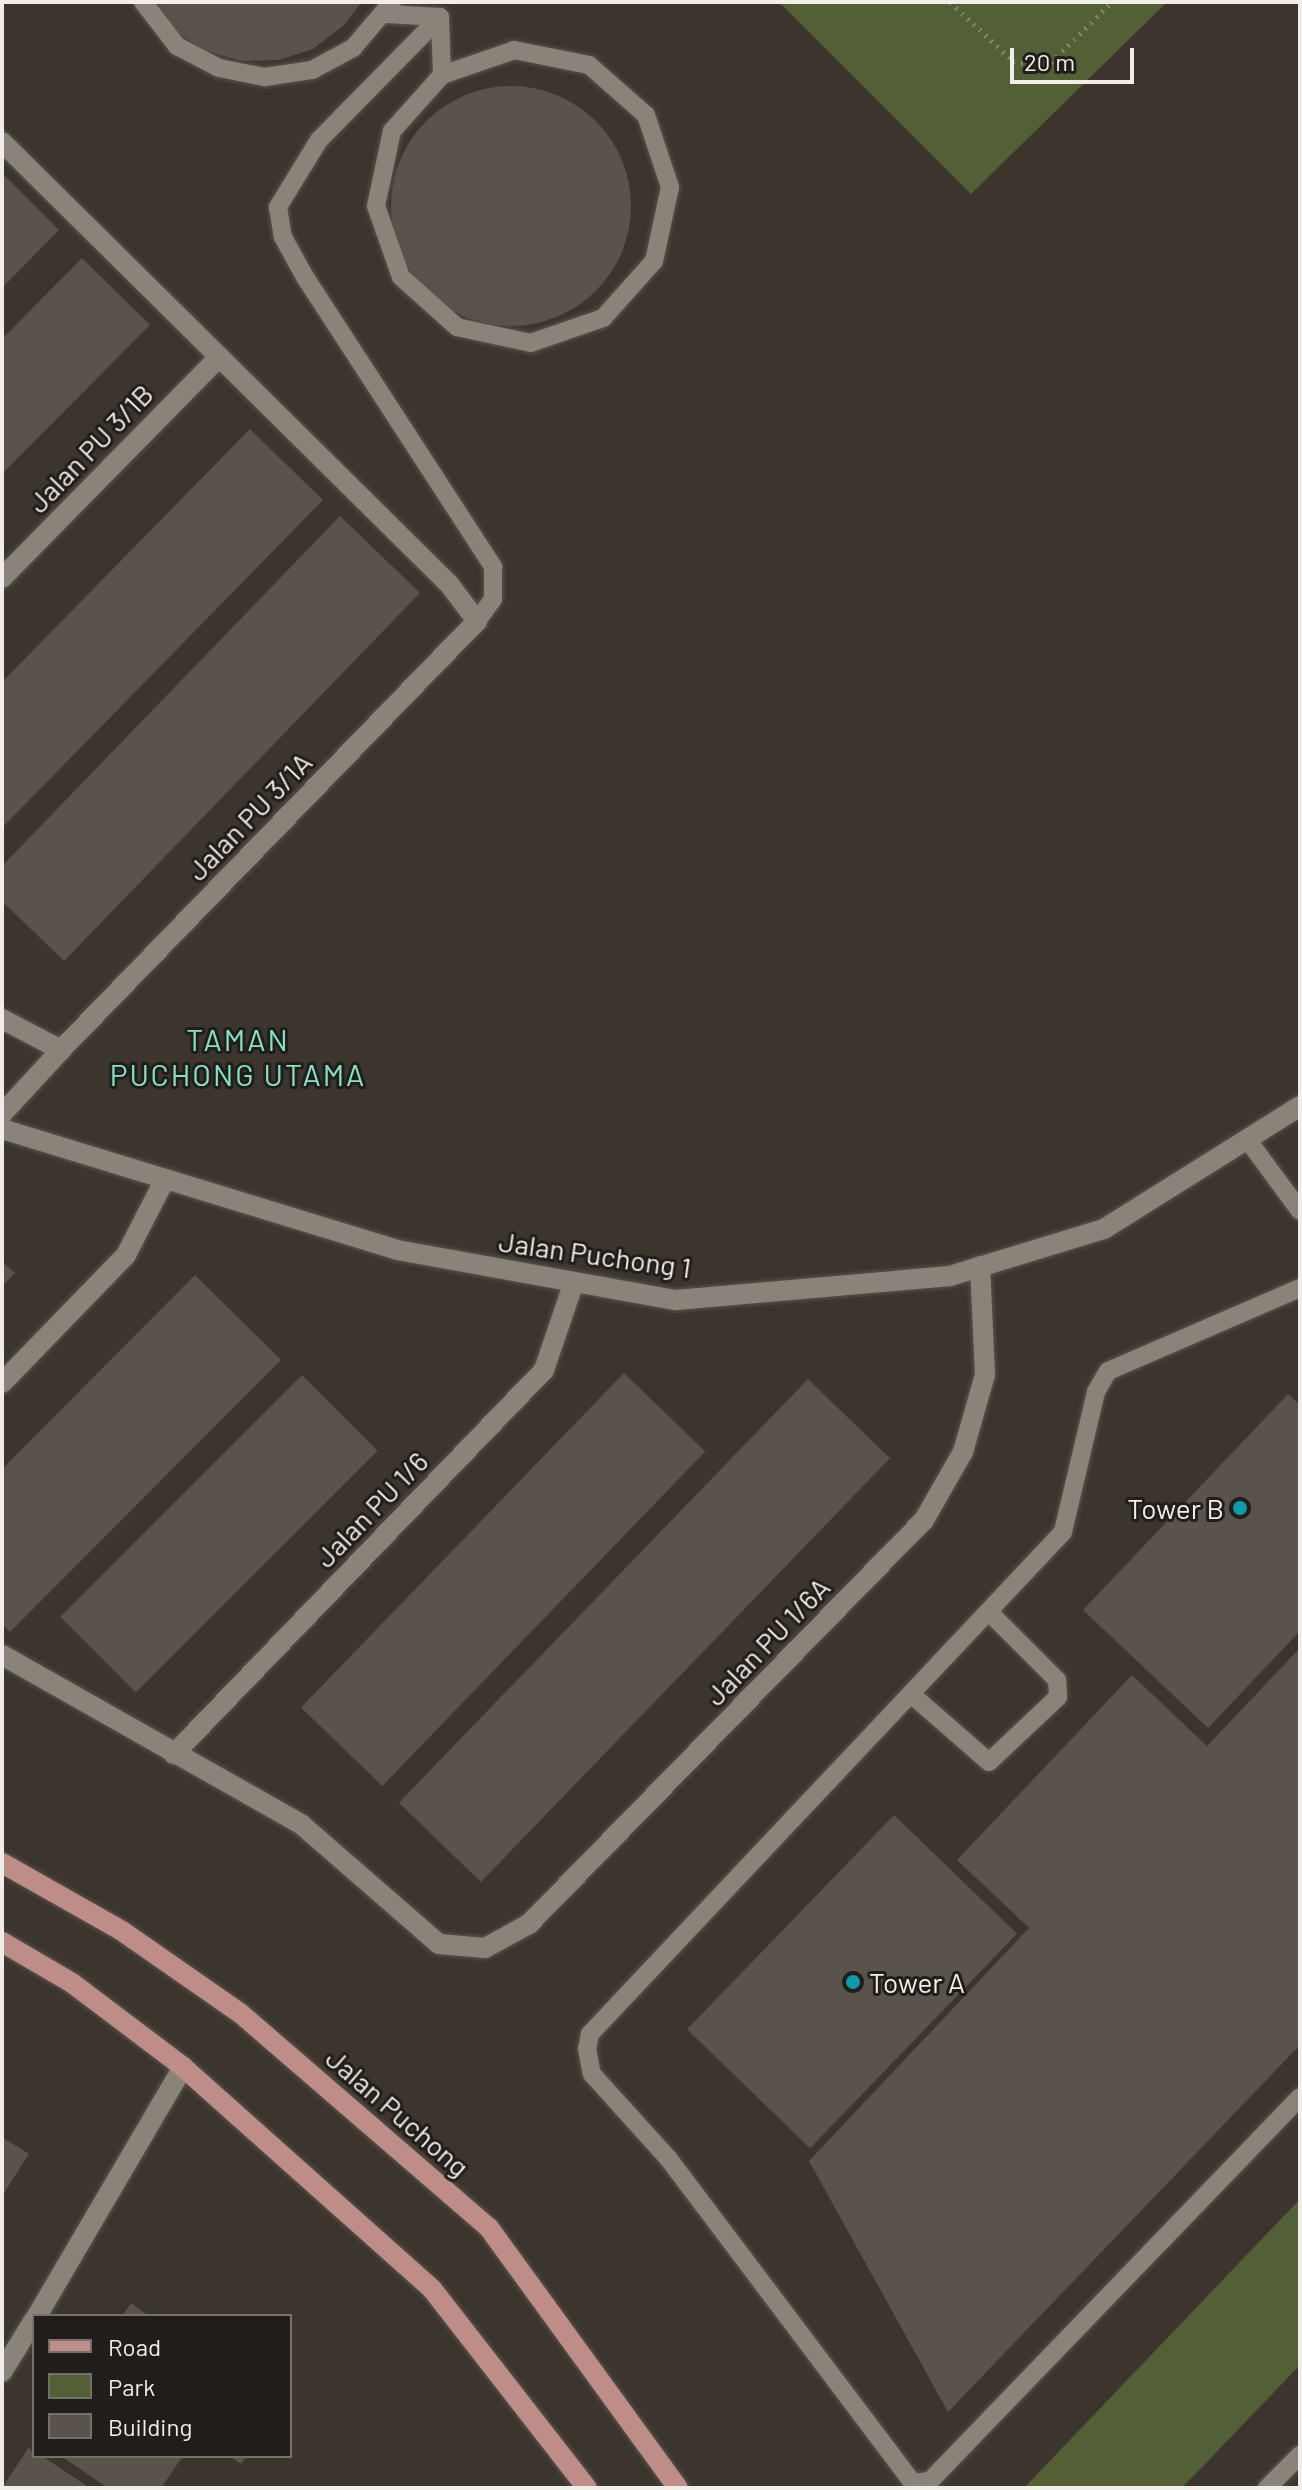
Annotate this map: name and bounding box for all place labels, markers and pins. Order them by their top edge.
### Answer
place label: Tower B [1127,1491,1224,1525]
marker: Tower B [1231,1499,1249,1517]
place label: Tower A [869,1965,965,1999]
marker: Tower A [844,1973,862,1991]

